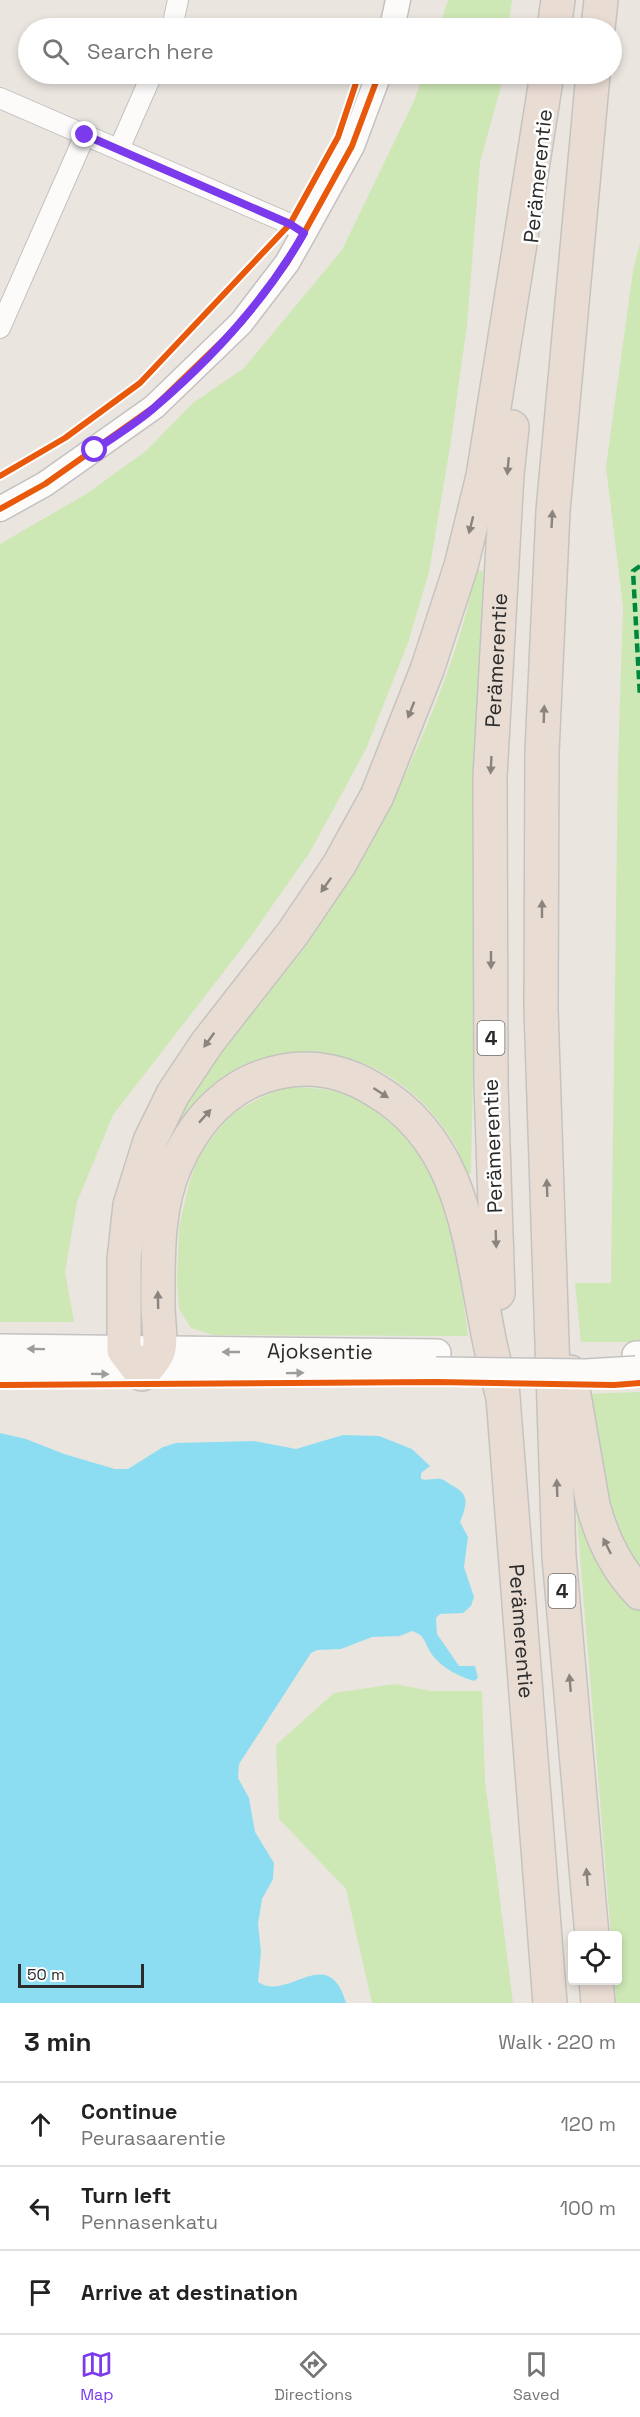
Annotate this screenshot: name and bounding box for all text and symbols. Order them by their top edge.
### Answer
search box [18,18,622,84]
icon: search [39,35,72,68]
text: Search here [87,37,214,65]
street label: Perämerentie [517,108,558,244]
route end [71,121,97,147]
route start [81,436,107,462]
one-way arrow [503,456,513,475]
one-way arrow [548,510,557,529]
one-way arrow [466,515,476,534]
street label: Perämerentie [479,592,513,728]
one-way arrow [406,701,415,719]
one-way arrow [539,705,548,724]
one-way arrow [487,756,496,775]
one-way arrow [320,876,332,892]
one-way arrow [537,900,547,919]
one-way arrow [486,951,496,970]
road number: 4 [478,1021,504,1055]
one-way arrow [203,1032,215,1048]
street label: Perämerentie [477,1078,508,1214]
one-way arrow [372,1088,389,1099]
one-way arrow [198,1109,211,1124]
one-way arrow [542,1178,552,1197]
one-way arrow [492,1230,501,1249]
one-way arrow [153,1291,163,1310]
street label: Ajoksentie [267,1337,373,1365]
one-way arrow [27,1344,46,1354]
one-way arrow [222,1347,241,1357]
one-way arrow [286,1368,305,1378]
one-way arrow [91,1369,110,1378]
one-way arrow [552,1479,562,1498]
one-way arrow [603,1537,612,1554]
street label: Perämerentie [503,1563,540,1699]
road number: 4 [548,1574,576,1608]
one-way arrow [565,1673,575,1692]
one-way arrow [582,1868,592,1887]
map controls [568,1931,622,1985]
button: locate [568,1931,622,1985]
scale bar [18,1961,144,1988]
text: 50 m [27,1964,65,1985]
text: 3 min [24,2025,92,2059]
text: Walk · 220 m [498,2029,616,2055]
text: Continue [81,2097,177,2125]
icon: ahead [24,2108,57,2141]
text: 120 m [560,2111,616,2137]
text: Peurasaarentie [81,2125,226,2151]
text: Turn left [81,2181,171,2209]
icon: left [24,2192,57,2225]
text: 100 m [560,2195,616,2221]
text: Pennasenkatu [81,2209,218,2235]
icon: arrive [24,2276,57,2309]
text: Arrive at destination [81,2278,298,2306]
tab: Map [80,2348,114,2405]
tab: Directions [274,2348,353,2405]
tab: Saved [513,2348,560,2405]

